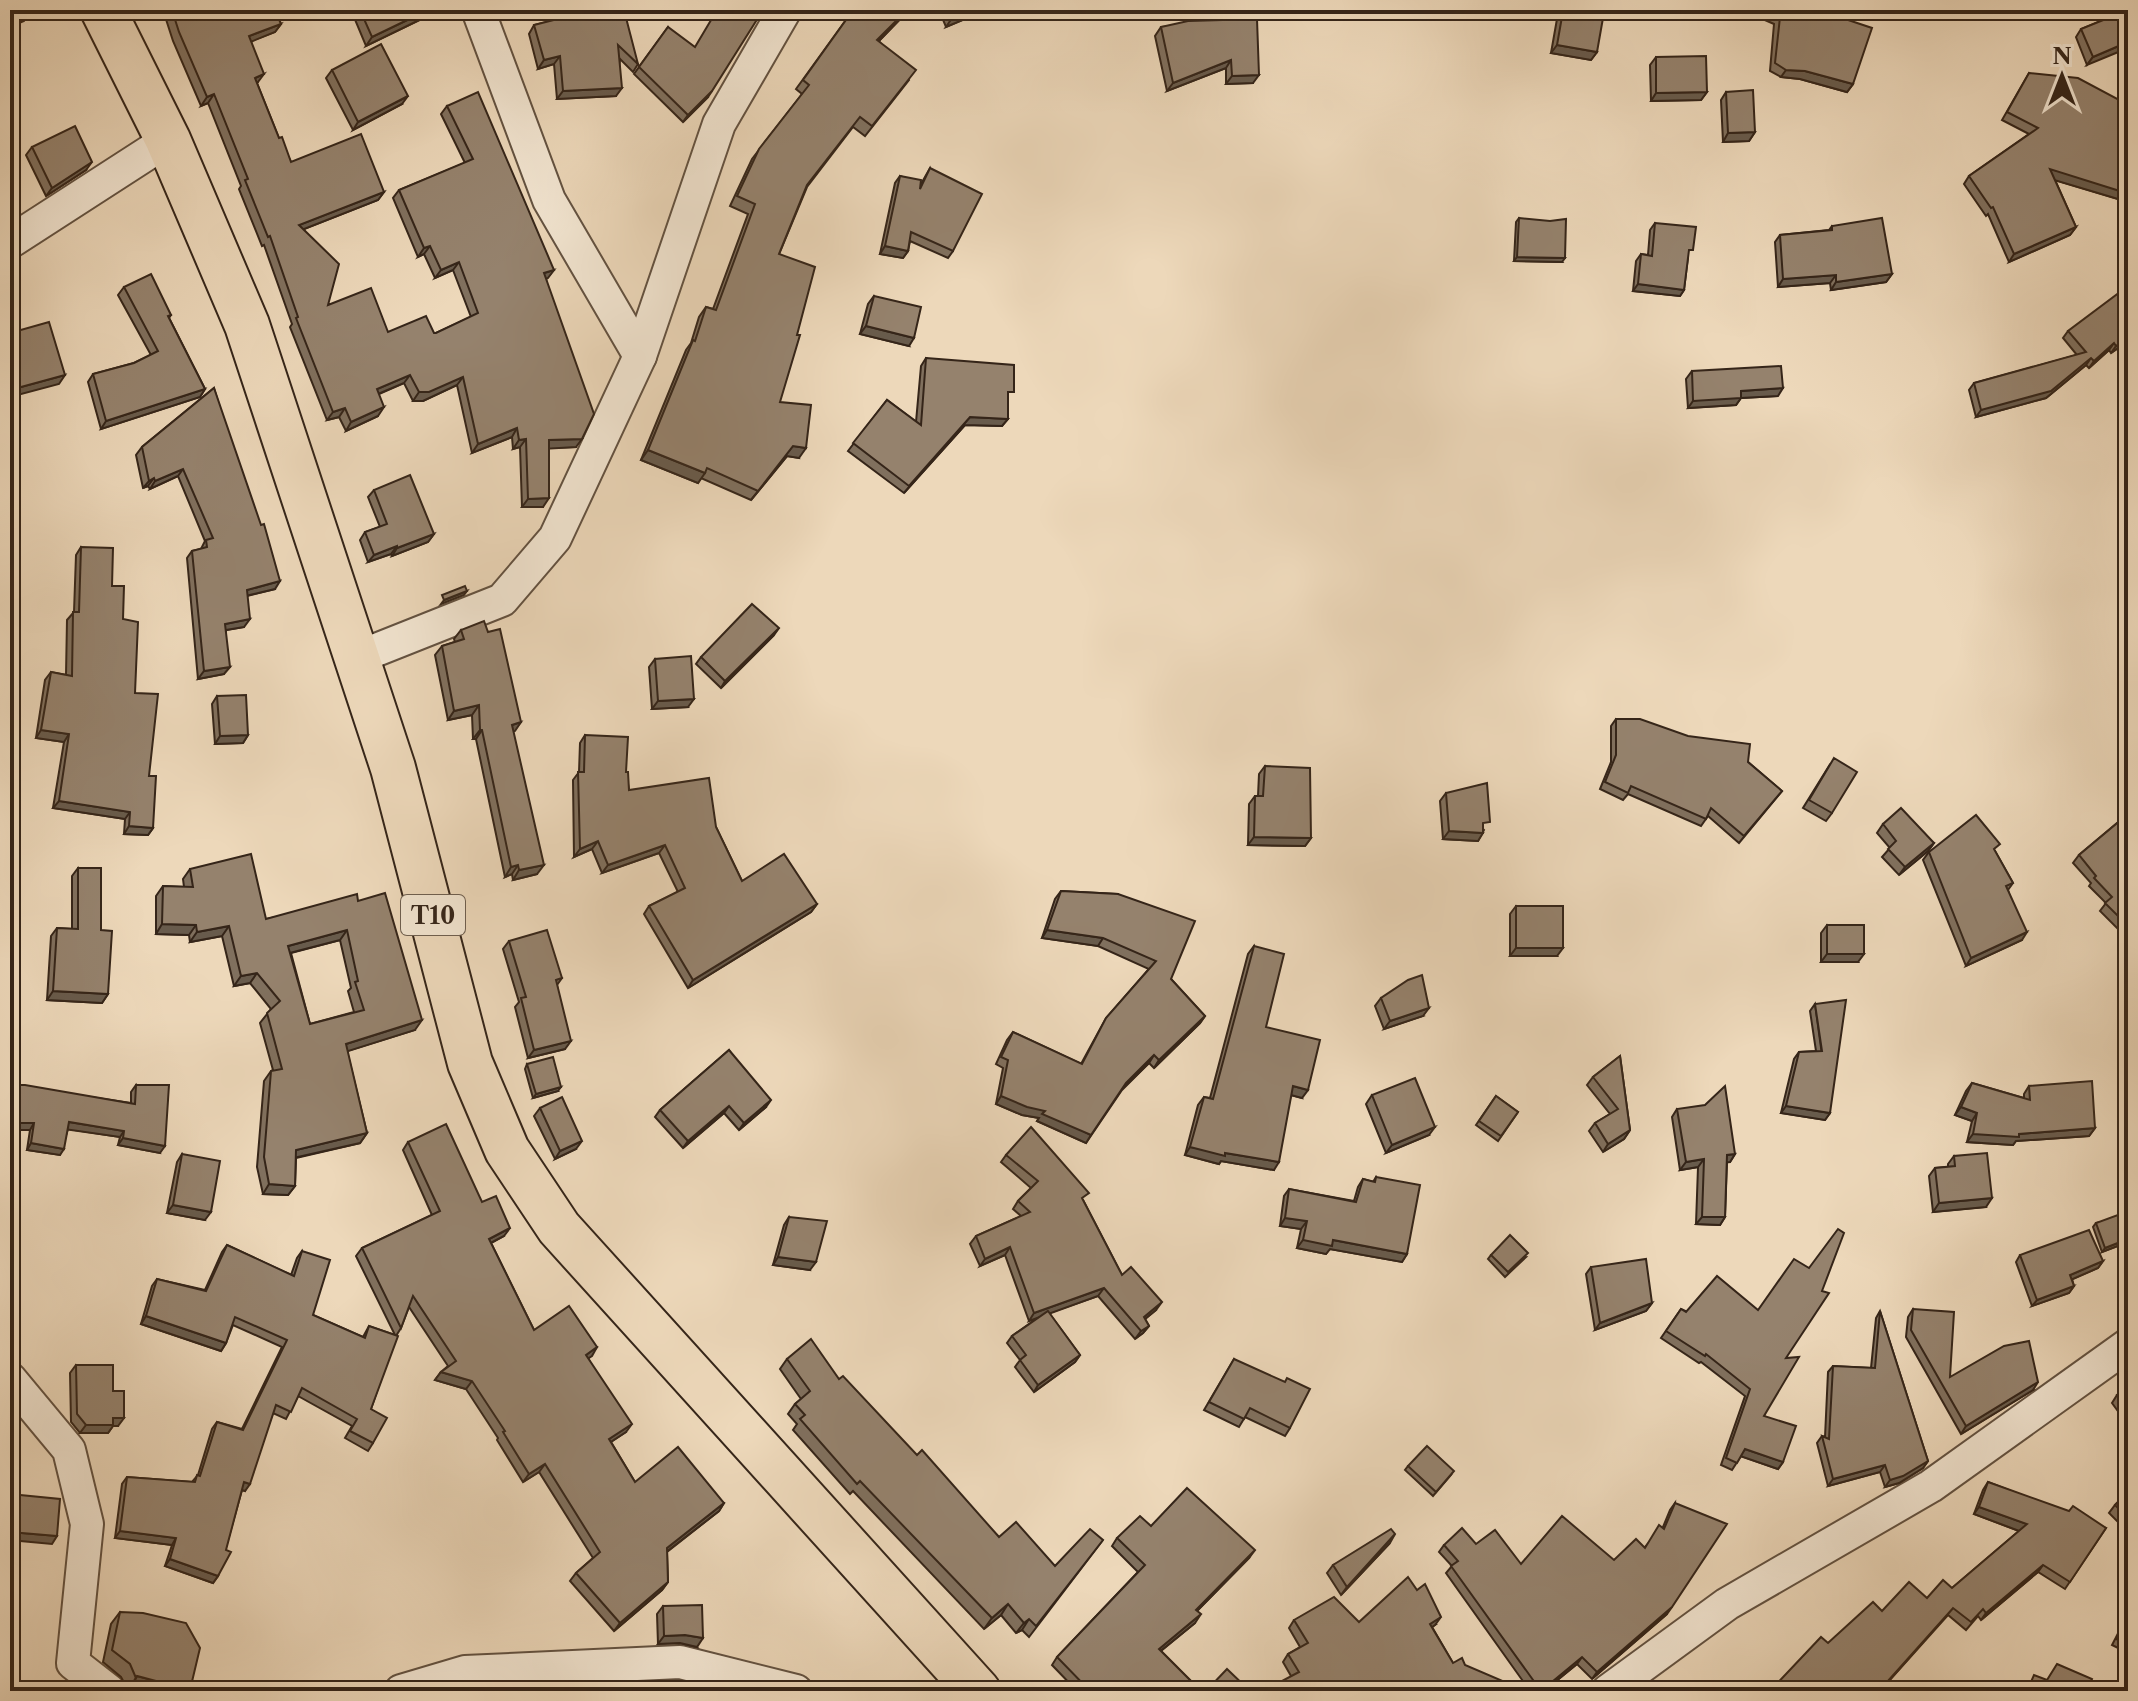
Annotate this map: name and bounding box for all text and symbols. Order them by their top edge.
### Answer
north arrow [2022,36,2102,116]
text: N [2052,43,2072,70]
road number: T10 [401,895,465,935]

